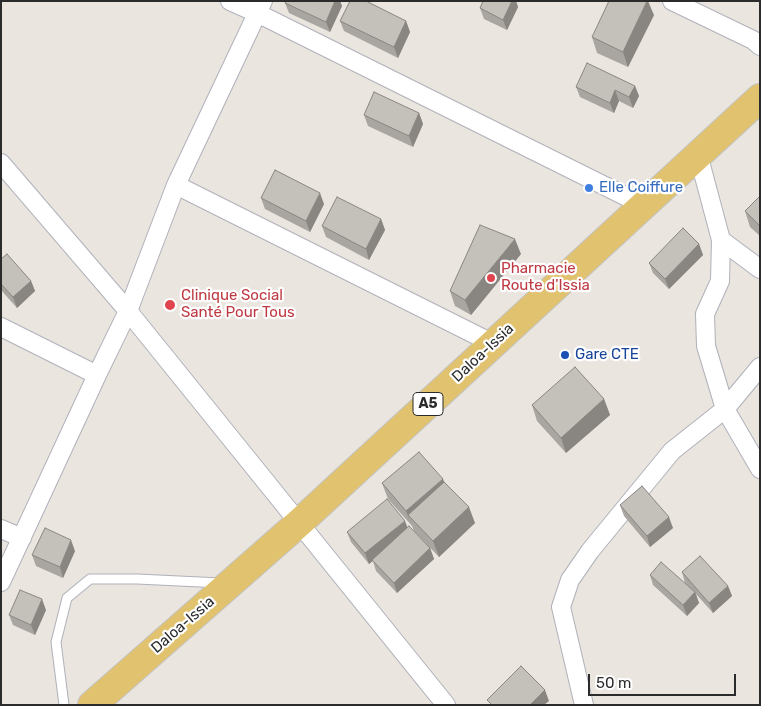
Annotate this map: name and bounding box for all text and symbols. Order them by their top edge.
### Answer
place label: Elle Coiffure [599,179,683,197]
marker: Elle Coiffure [583,182,595,194]
place label: Pharmacie Route d'Issia [501,260,590,295]
marker: Pharmacie Route d'Issia [485,272,497,284]
place label: Clinique Social Santé Pour Tous [181,287,295,322]
marker: Clinique Social Santé Pour Tous [163,298,177,312]
street label: Daloa-Issia [448,320,518,386]
place label: Gare CTE [575,346,639,364]
marker: Gare CTE [559,349,571,361]
road number: A5 [413,392,443,416]
street label: Daloa-Issia [148,593,218,657]
scale bar [591,664,738,696]
text: 50 m [596,674,631,692]

